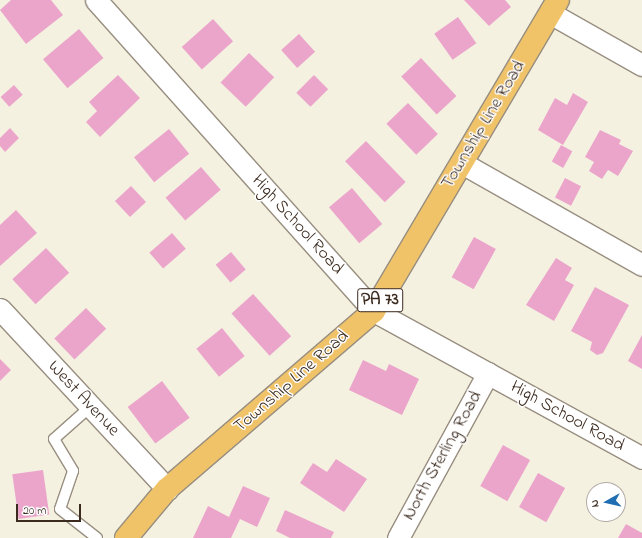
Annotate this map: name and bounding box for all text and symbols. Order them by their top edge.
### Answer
street label: Township Line Road [437,57,531,193]
street label: High School Road [246,171,348,279]
road number: PA 73 [357,285,403,315]
street label: Township Line Road [230,326,354,438]
street label: West Avenue [43,357,123,441]
street label: High School Road [506,377,628,457]
street label: North Sterling Road [399,388,487,524]
north arrow [586,482,626,522]
scale bar [18,496,83,522]
text: N [587,499,604,508]
text: 20 m [23,502,46,520]

